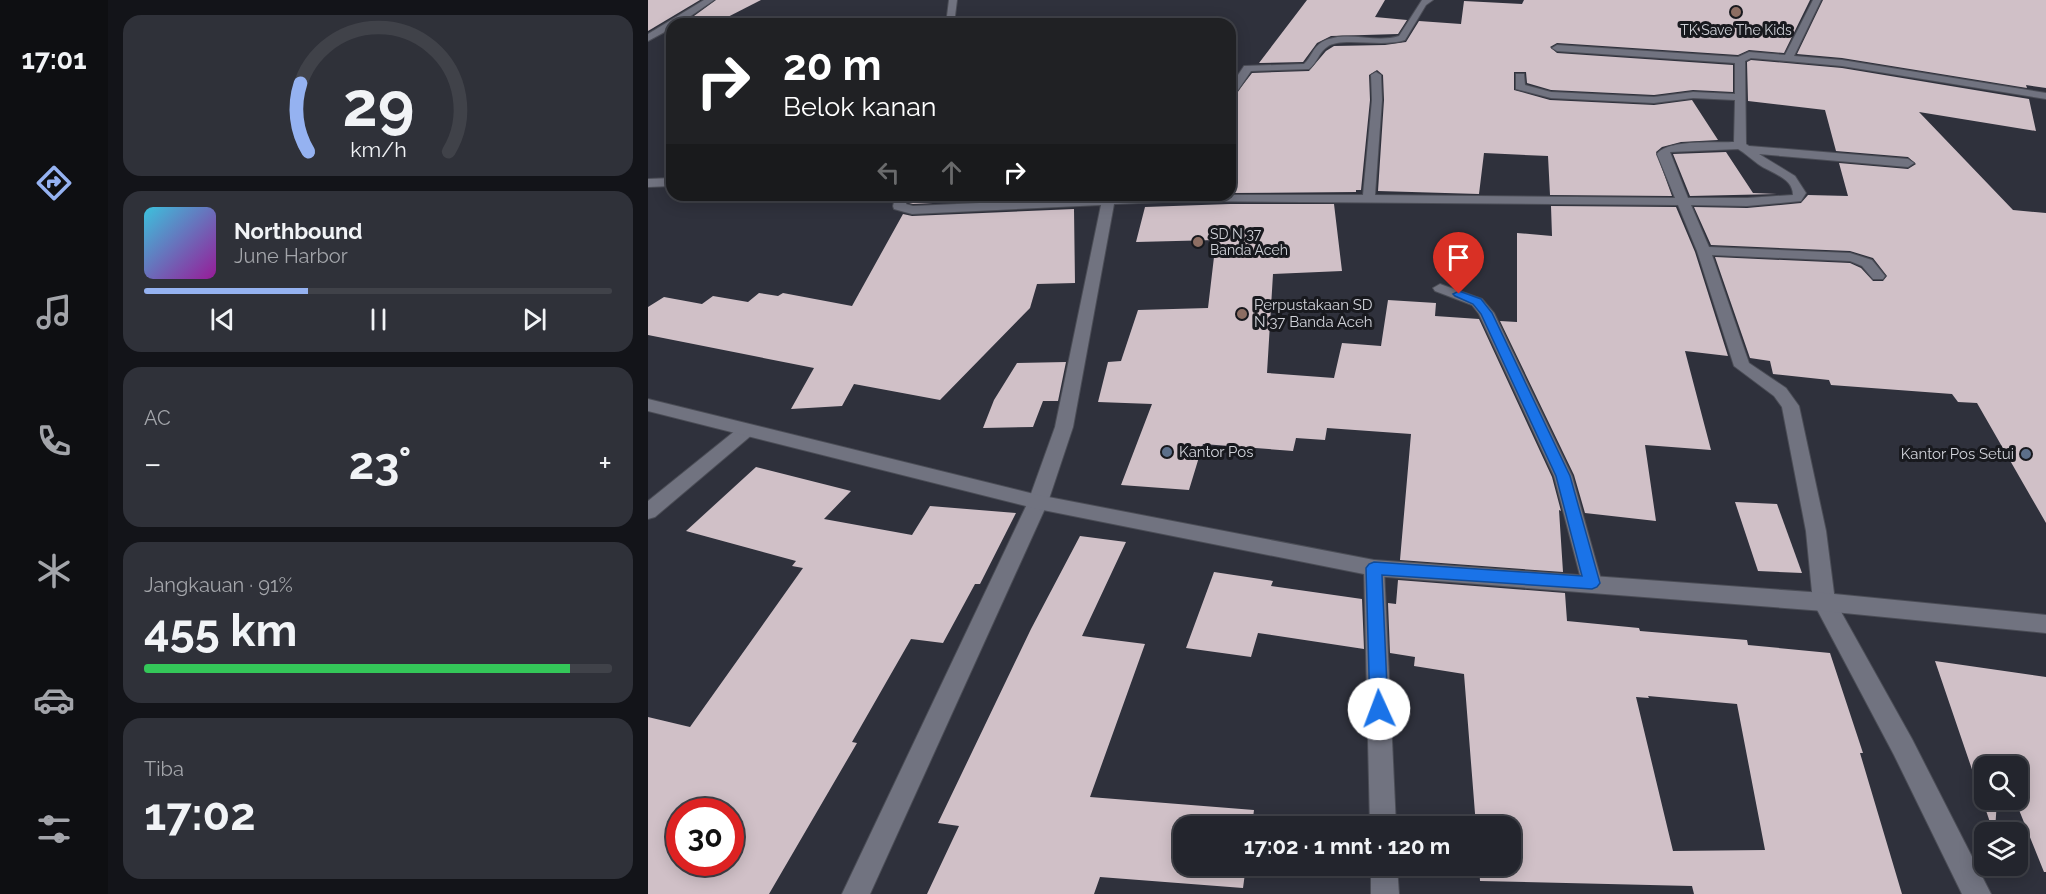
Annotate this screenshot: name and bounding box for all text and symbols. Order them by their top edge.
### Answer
marker: TK Save The Kids [1729,5,1743,19]
place label: TK Save The Kids [1680,22,1792,38]
text: 20 m [783,41,882,90]
icon: right [684,42,762,120]
text: 17:01 [21,44,87,75]
text: 29 [342,68,414,142]
text: Belok kanan [783,91,937,122]
text: km/h [350,138,406,163]
icon: left [872,156,905,189]
icon: ahead [935,156,968,189]
icon: right [998,156,1031,189]
icon: directions [33,162,75,204]
text: Northbound [234,218,363,244]
place label: SD N 37 Banda Aceh [1210,226,1288,258]
pin [1433,232,1484,294]
marker: SD N 37 Banda Aceh [1191,235,1205,249]
icon: arrive [1442,241,1475,274]
text: June Harbor [234,244,348,268]
icon: music [33,291,75,333]
place label: Perpustakaan SD N 37 Banda Aceh [1254,296,1373,331]
icon: previous [206,303,239,336]
icon: pause [362,303,395,336]
icon: next [518,303,551,336]
marker: Perpustakaan SD N 37 Banda Aceh [1235,307,1249,321]
text: AC [144,406,171,430]
icon: phone [33,420,75,462]
text: 23° [349,437,411,490]
place label: Kantor Pos [1179,443,1253,461]
text: − [144,444,162,483]
text: + [598,444,612,483]
marker: Kantor Pos [1160,445,1174,459]
place label: Kantor Pos Setui [1901,445,2014,463]
marker: Kantor Pos Setui [2019,447,2033,461]
icon: climate [33,550,75,592]
text: Jangkauan · 91% [144,573,293,597]
text: 455 km [144,604,297,657]
position arrow [1347,677,1411,741]
icon: car [33,679,75,721]
map controls [1974,756,2028,876]
button: search [1974,756,2028,810]
text: Tiba [144,757,184,781]
text: 17:02 [144,788,256,841]
speed limit sign: 30 [666,798,744,876]
icon: filters [33,808,75,850]
button: layers [1974,822,2028,876]
text: 17:02 · 1 mnt · 120 m [1244,833,1450,859]

